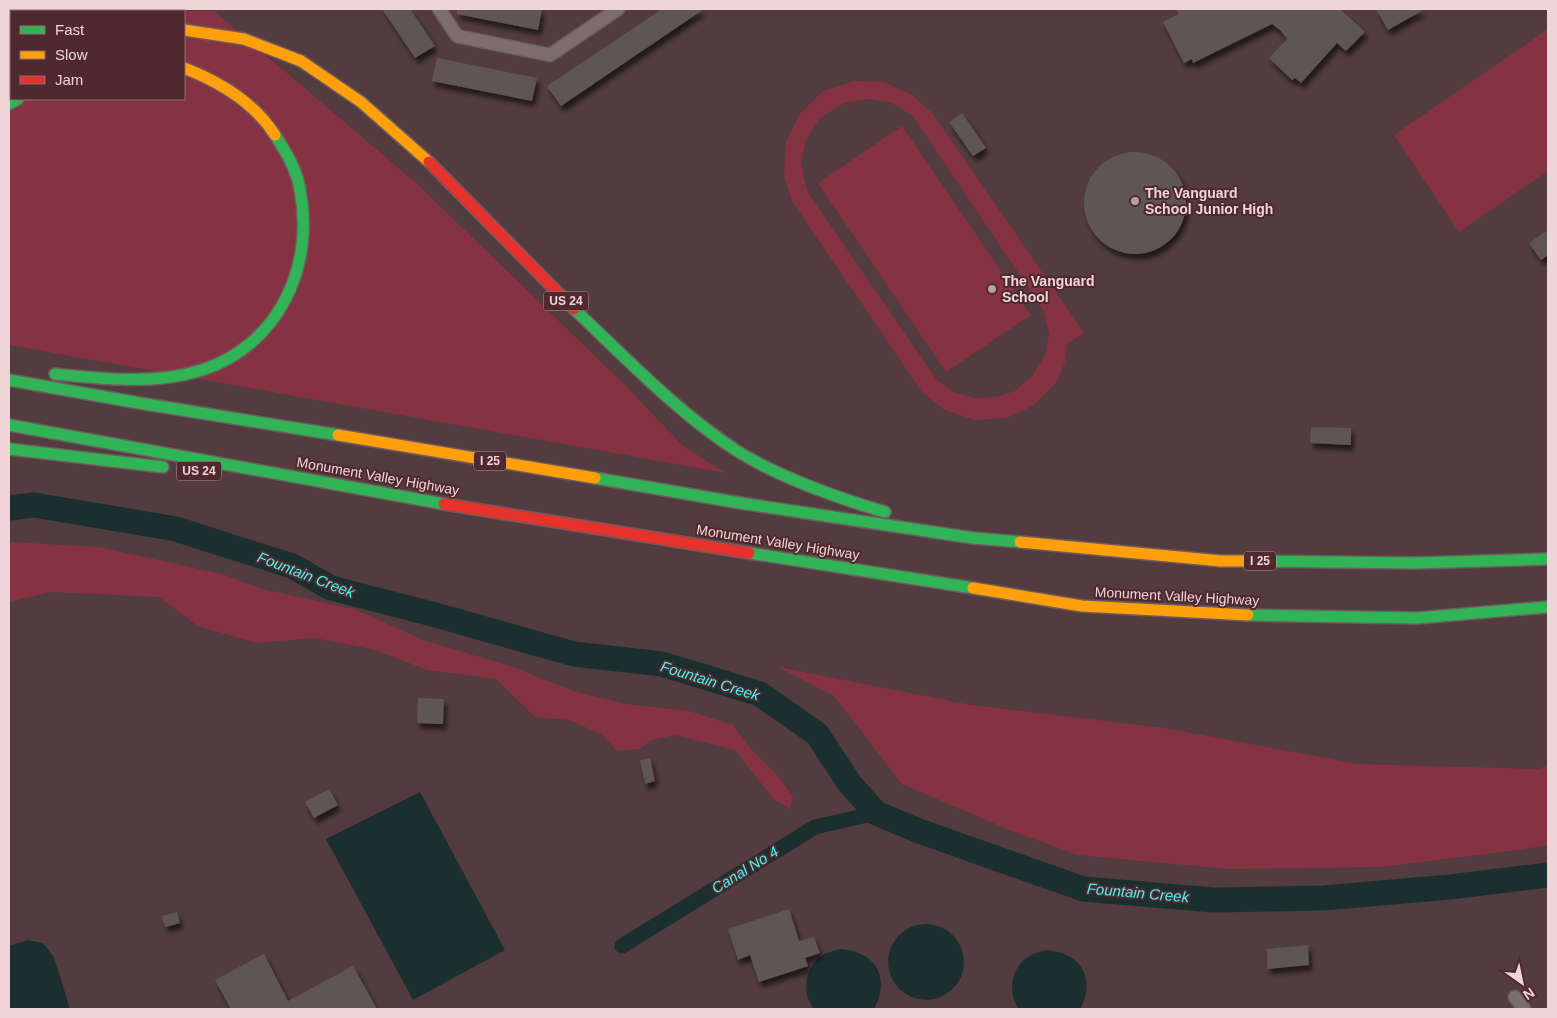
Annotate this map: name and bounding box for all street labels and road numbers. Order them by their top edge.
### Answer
road number: US 24 [544,292,588,310]
road number: I 25 [474,452,506,471]
street label: Monument Valley Highway [296,454,460,498]
road number: US 24 [176,462,222,481]
street label: Monument Valley Highway [695,521,861,563]
road number: I 25 [1244,552,1276,570]
street label: Monument Valley Highway [1094,584,1260,608]

